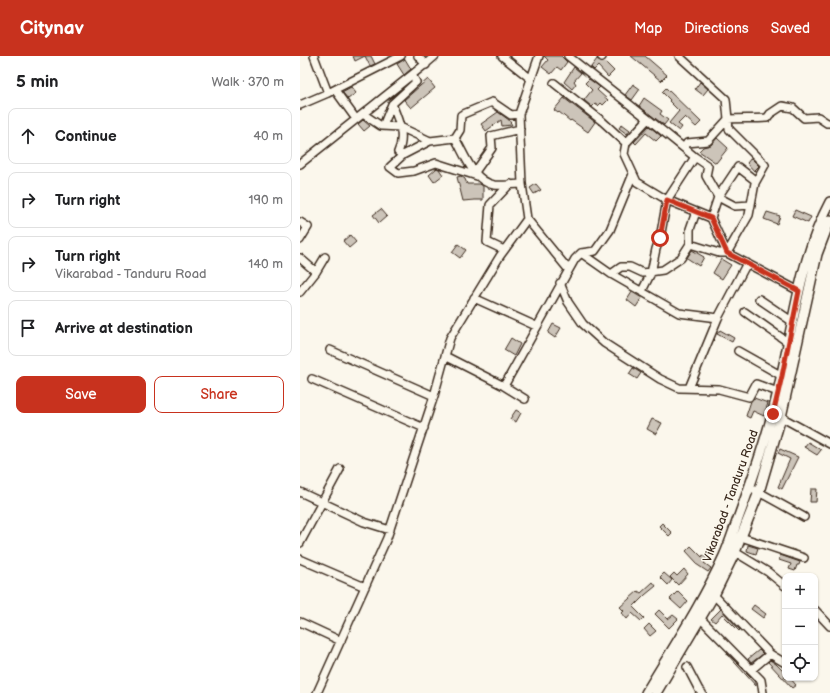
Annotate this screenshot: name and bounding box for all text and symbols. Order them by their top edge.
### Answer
text: Citynav [20,17,84,40]
text: Map [634,20,662,37]
text: Directions [684,20,749,37]
text: Saved [771,20,810,37]
text: 5 min [16,72,59,92]
text: Walk · 370 m [211,74,284,90]
icon: ahead [17,125,39,147]
text: Continue [55,127,117,146]
text: 40 m [253,128,283,144]
icon: right [17,189,39,211]
text: Turn right [55,191,120,210]
text: 190 m [249,192,283,208]
route start [651,229,669,247]
text: Turn right [55,247,120,266]
icon: right [17,253,39,275]
text: 140 m [248,256,283,272]
text: Vikarabad - Tanduru Road [55,266,207,282]
icon: arrive [17,317,39,339]
text: Arrive at destination [55,319,193,338]
button: Save [16,376,146,413]
button: Share [154,376,284,413]
route end [764,405,782,423]
street label: Vikarabad - Tanduru Road [700,428,762,564]
map controls [782,573,818,681]
button: + [782,573,818,609]
button: − [782,609,818,645]
button: locate [782,645,818,681]

